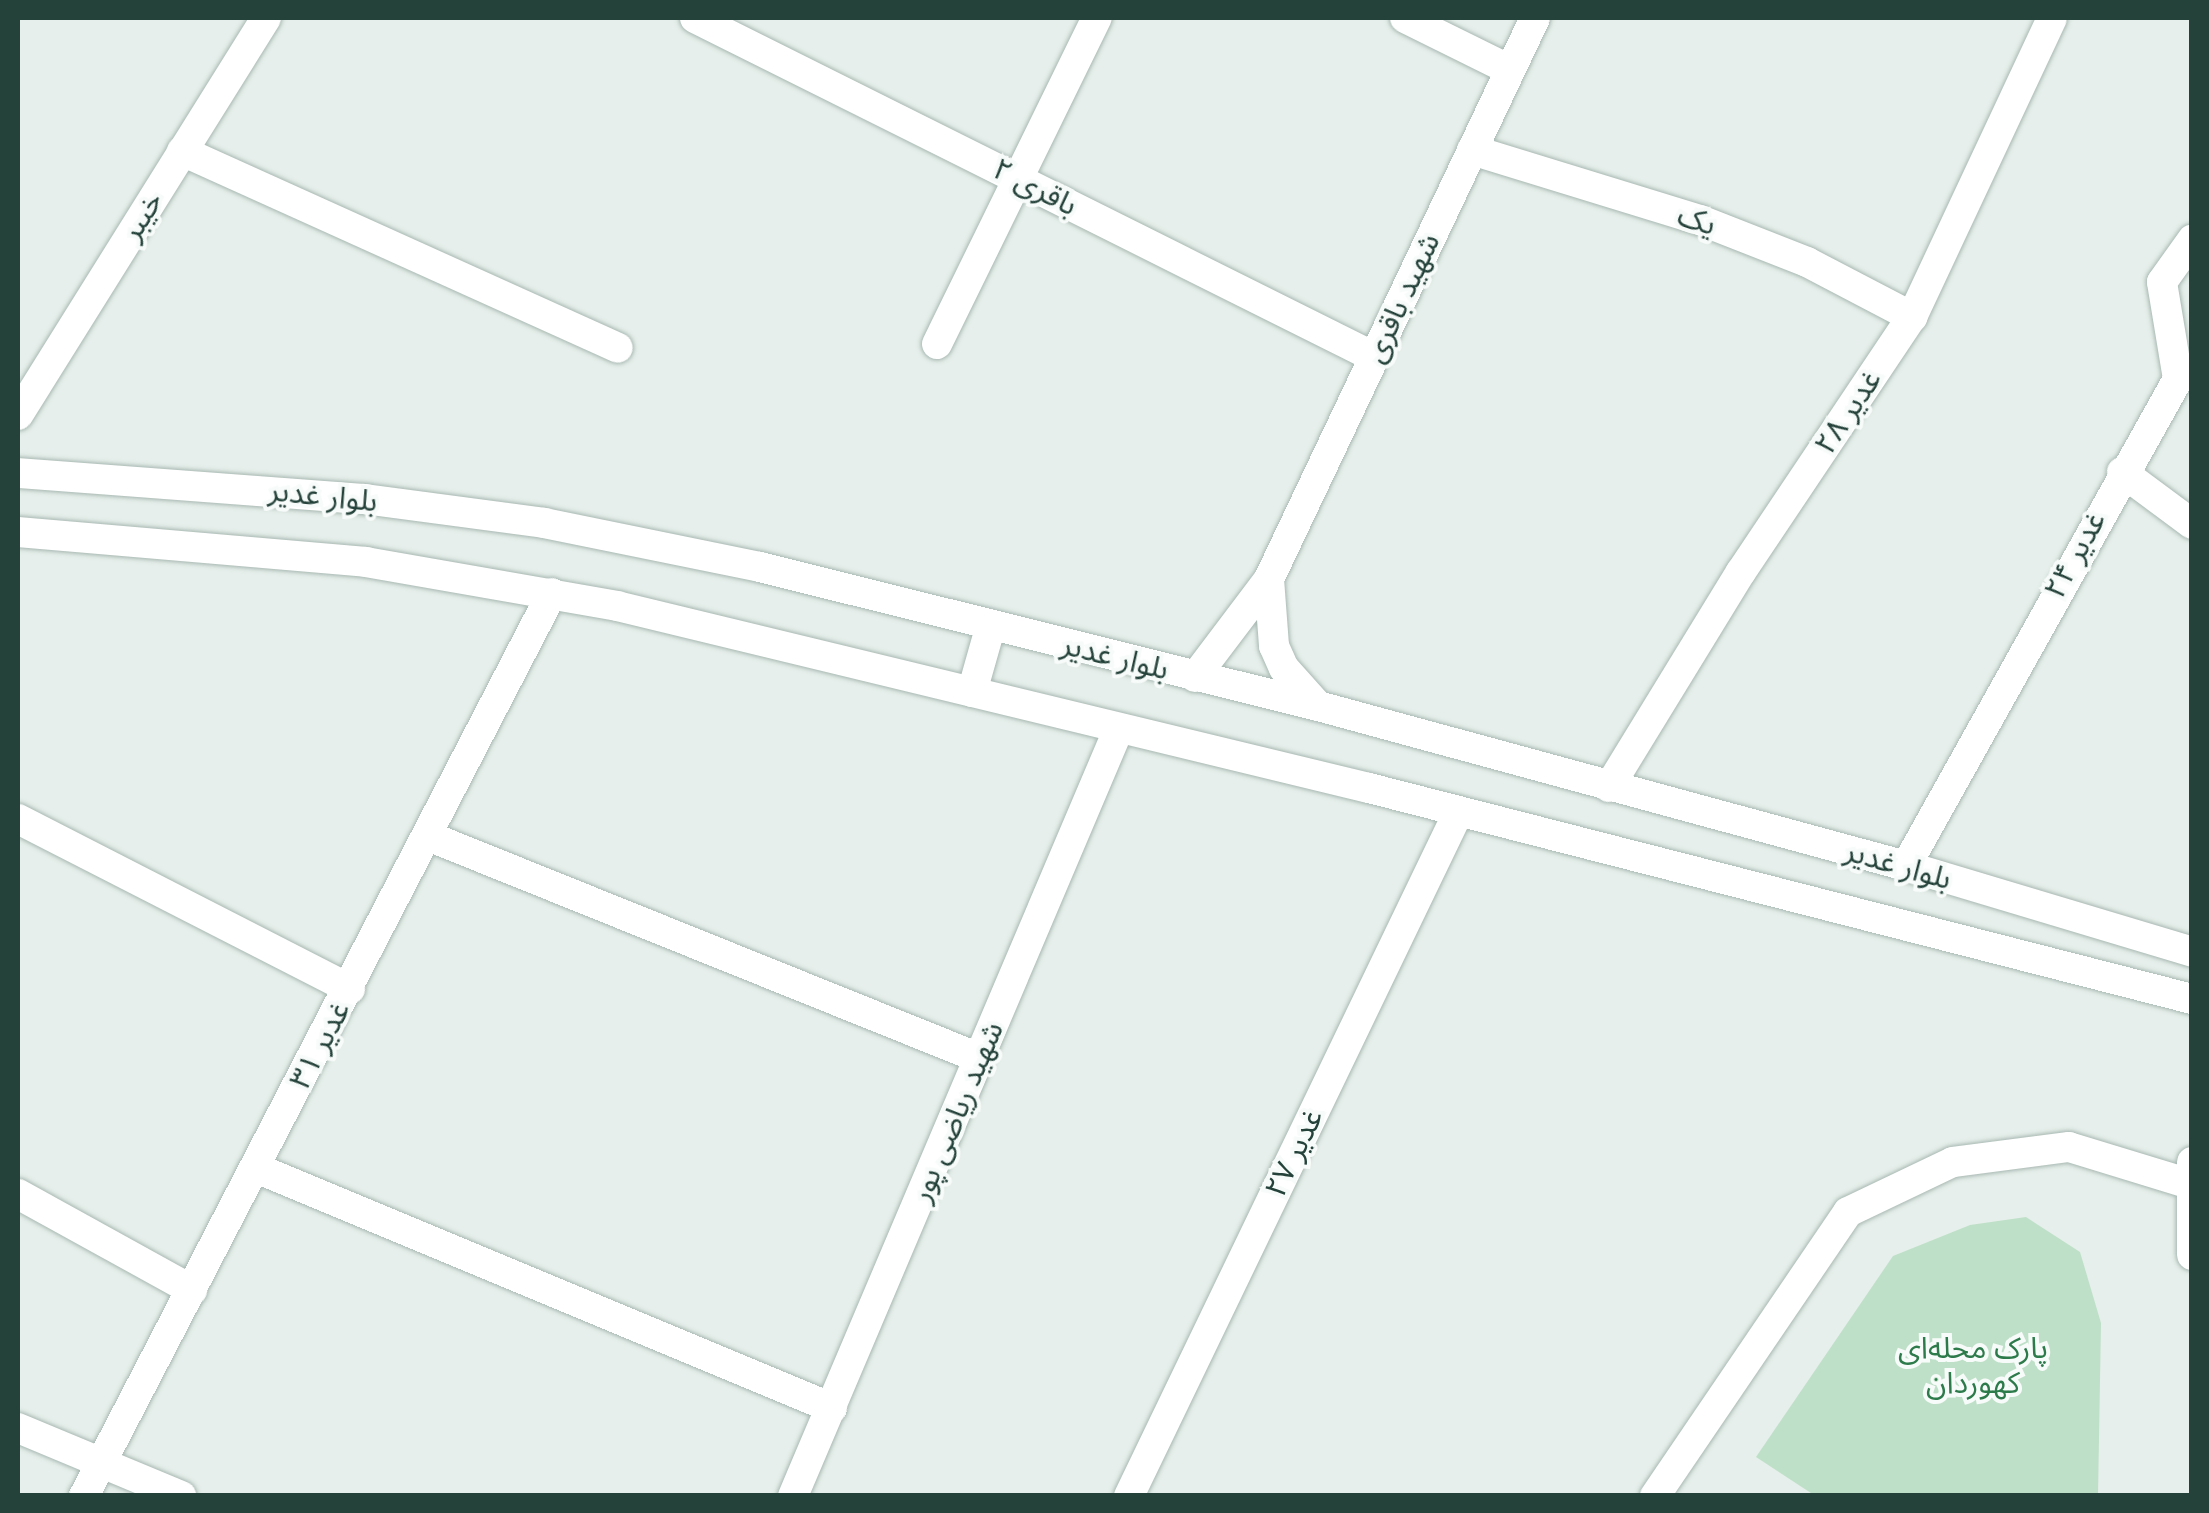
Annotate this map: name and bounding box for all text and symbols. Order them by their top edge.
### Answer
street label: باقری ۲ [987,151,1083,223]
street label: خیبر [113,185,171,247]
street label: یک [1673,197,1721,243]
street label: شهید باقری [1356,228,1448,368]
street label: غدیر ۲۸ [1807,363,1889,461]
street label: بلوار غدیر [267,472,379,520]
street label: غدیر ۲۴ [2036,505,2114,605]
street label: بلوار غدیر [1058,626,1172,688]
street label: بلوار غدیر [1841,833,1955,897]
street label: غدیر ۳۱ [282,995,358,1095]
street label: شهید ریاضی پور [903,1016,1011,1208]
street label: غدیر ۲۷ [1257,1103,1331,1203]
park label: پارک محله‌ای کهوردان [1898,1330,2048,1400]

